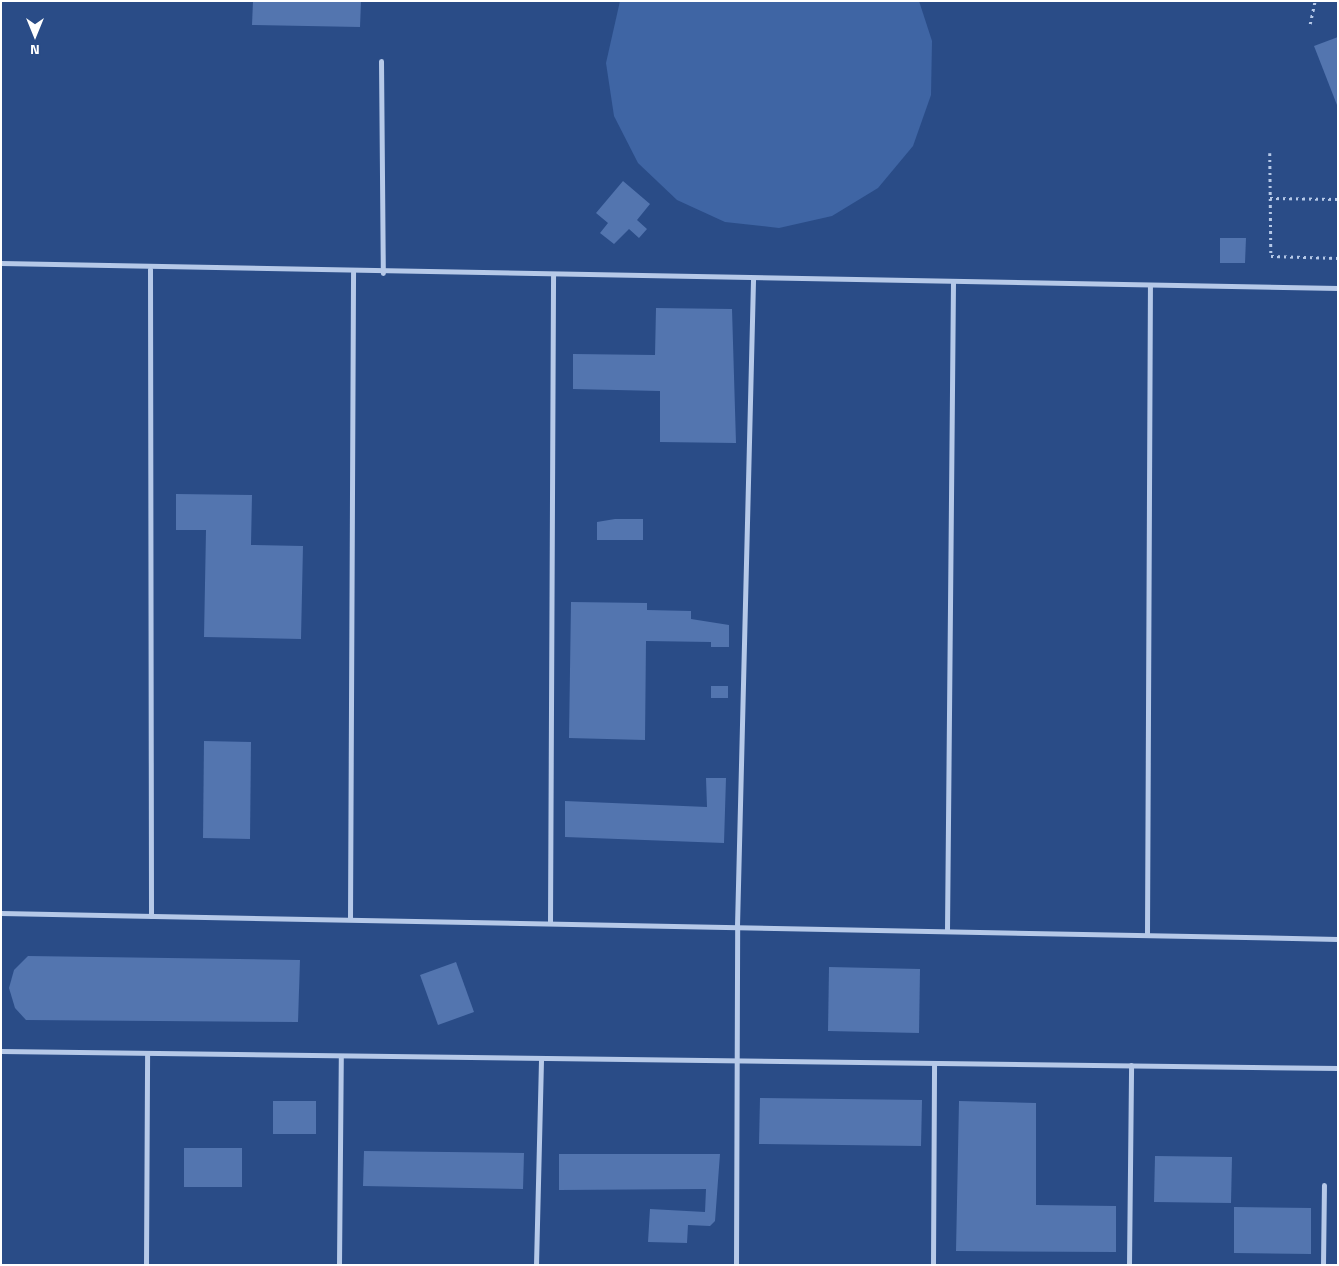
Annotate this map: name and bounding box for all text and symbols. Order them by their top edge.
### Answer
north arrow [10,10,60,60]
text: N [30,40,40,61]

